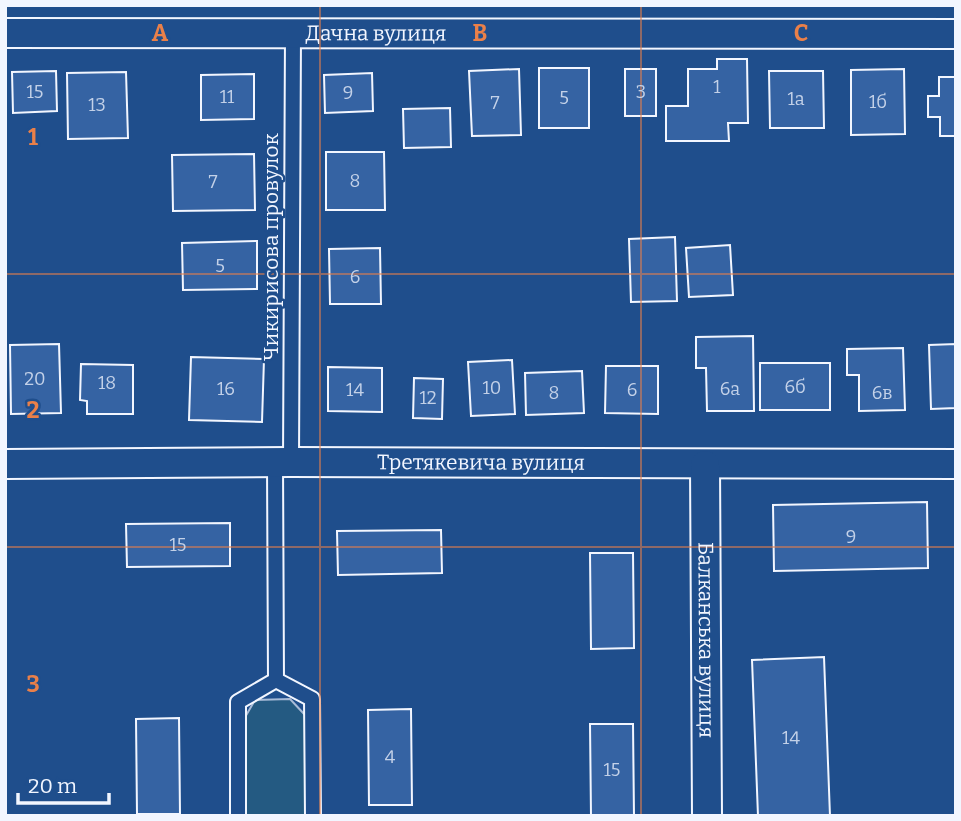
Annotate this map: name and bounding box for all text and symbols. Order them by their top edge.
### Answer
text: A [152,19,169,47]
text: B [473,19,487,47]
text: C [794,19,808,47]
street label: Дачна вулиця [305,20,447,46]
house number: 1 [713,76,721,98]
house number: 15 [27,81,43,103]
house number: 3 [636,81,646,103]
house number: 9 [343,82,353,104]
house number: 11 [220,86,235,108]
house number: 5 [559,87,569,109]
house number: 1а [787,88,805,110]
house number: 1б [869,91,887,113]
house number: 7 [490,92,500,114]
house number: 13 [88,94,106,116]
text: 1 [28,123,38,151]
street label: Чикирисова провулок [258,132,284,361]
house number: 8 [350,170,360,192]
house number: 7 [208,171,218,193]
house number: 5 [215,255,225,277]
house number: 6 [350,266,360,288]
house number: 20 [24,368,46,390]
house number: 18 [98,372,116,394]
house number: 6б [784,376,806,398]
house number: 10 [483,377,501,399]
house number: 16 [217,378,235,400]
house number: 6а [720,378,740,400]
house number: 14 [346,379,364,401]
house number: 6 [627,379,637,401]
house number: 8 [549,382,559,404]
house number: 6в [872,382,892,404]
house number: 12 [419,387,437,409]
text: 2 [27,396,40,424]
street label: Третякевича вулиця [377,449,585,476]
house number: 9 [846,526,856,548]
house number: 15 [170,534,186,556]
street label: Балканська вулиця [692,542,720,738]
text: 3 [26,670,40,698]
house number: 14 [782,727,800,749]
house number: 4 [385,746,396,768]
house number: 15 [604,759,620,781]
scale bar [18,762,108,806]
text: 20 m [28,773,77,799]

